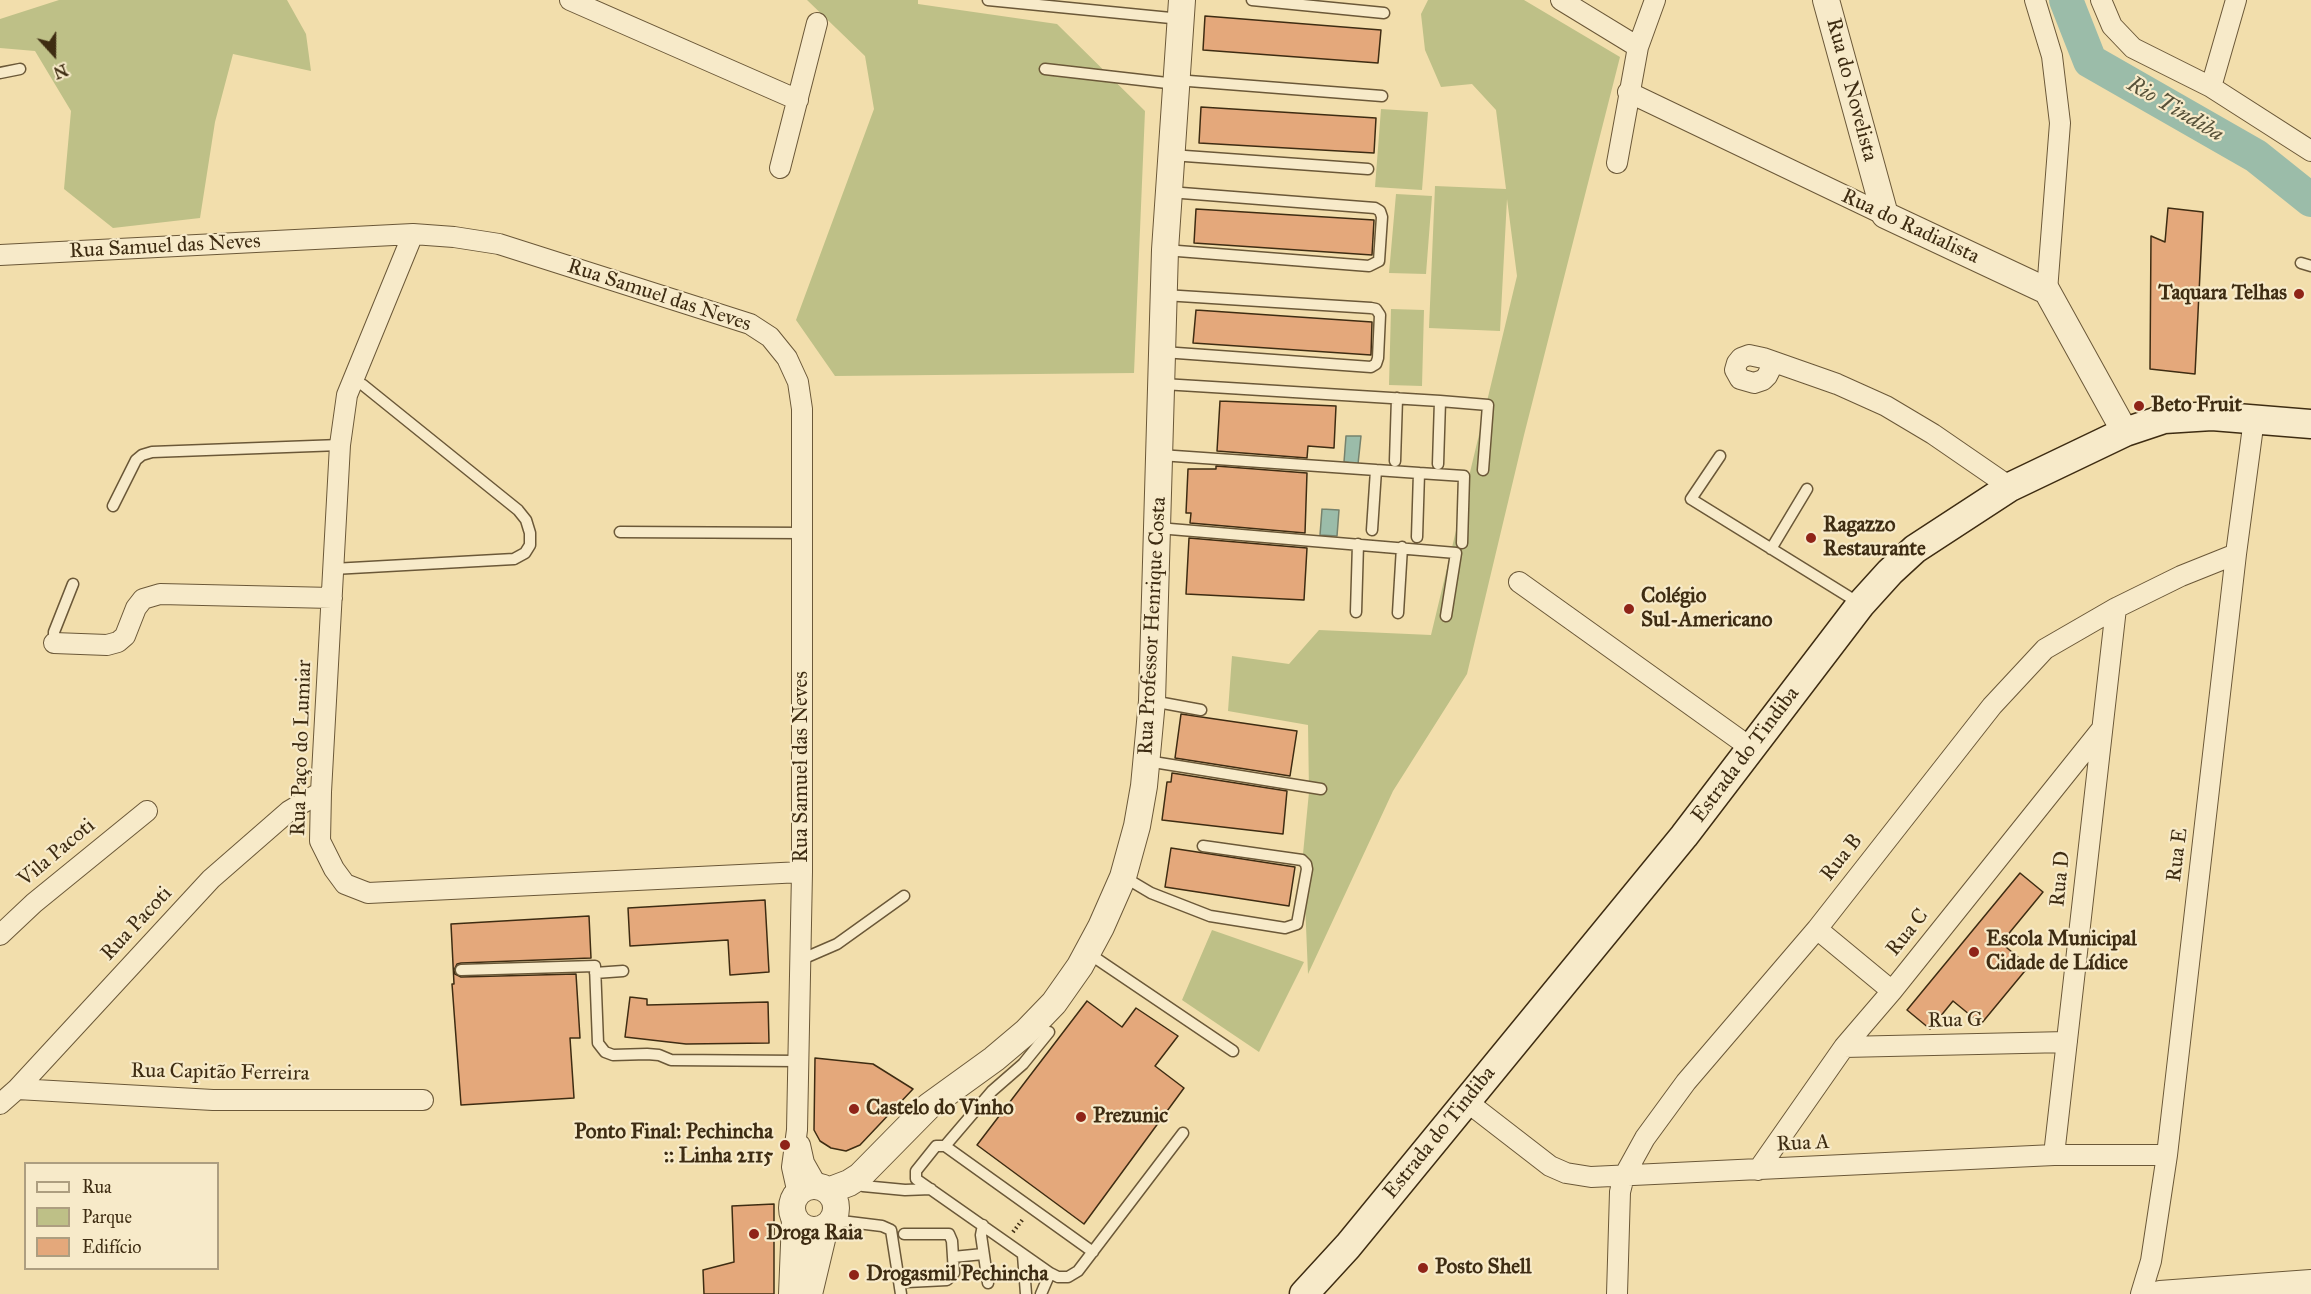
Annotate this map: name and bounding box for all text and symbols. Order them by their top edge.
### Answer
street label: Rua do Novelista [1820,16,1882,164]
north arrow [24,24,84,84]
text: N [51,60,70,83]
water label: Rio Tindiba [2122,72,2228,148]
street label: Rua do Radialista [1837,184,1983,270]
street label: Rua Samuel das Neves [69,229,261,265]
street label: Rua Samuel das Neves [564,254,754,338]
place label: Taquara Telhas [2158,281,2287,307]
marker: Taquara Telhas [2292,287,2306,301]
place label: Beto Fruit [2151,393,2242,419]
marker: Beto Fruit [2132,399,2146,413]
street label: Rua Professor Henrique Costa [1134,496,1172,756]
place label: Ragazzo Restaurante [1823,513,1926,563]
marker: Ragazzo Restaurante [1804,531,1818,545]
place label: Colégio Sul-Americano [1641,584,1772,634]
marker: Colégio Sul-Americano [1622,602,1636,616]
street label: Rua Paço do Lumiar [286,659,318,837]
street label: Rua Samuel das Neves [789,671,815,863]
street label: Estrada do Tindiba [1687,682,1805,828]
street label: Vila Pacoti [13,814,101,892]
street label: Rua E [2162,827,2194,883]
street label: Rua B [1816,829,1868,887]
street label: Rua D [2046,850,2076,908]
street label: Rua Pacoti [96,882,178,966]
street label: Rua C [1881,904,1935,962]
place label: Escola Municipal Cidade de Lídice [1986,927,2137,977]
marker: Escola Municipal Cidade de Lídice [1967,945,1981,959]
street label: Rua G [1928,1008,1982,1034]
street label: Rua Capitão Ferreira [130,1059,310,1087]
street label: Estrada do Tindiba [1379,1062,1501,1204]
place label: Castelo do Vinho [866,1096,1014,1122]
marker: Castelo do Vinho [847,1102,861,1116]
place label: Prezunic [1093,1104,1168,1130]
marker: Prezunic [1074,1110,1088,1124]
place label: Ponto Final: Pechincha :: Linha 2115 [574,1120,773,1170]
street label: Rua A [1776,1130,1830,1158]
marker: Ponto Final: Pechincha :: Linha 2115 [778,1138,792,1152]
legend [24,1162,219,1270]
text: Rua [82,1176,112,1198]
text: Parque [82,1206,132,1228]
place label: Droga Raia [766,1221,863,1247]
marker: Droga Raia [747,1227,761,1241]
text: Edifício [82,1236,141,1258]
place label: Posto Shell [1435,1255,1531,1281]
marker: Posto Shell [1416,1261,1430,1275]
place label: Drogasmil Pechincha [866,1262,1048,1288]
marker: Drogasmil Pechincha [847,1268,861,1282]

